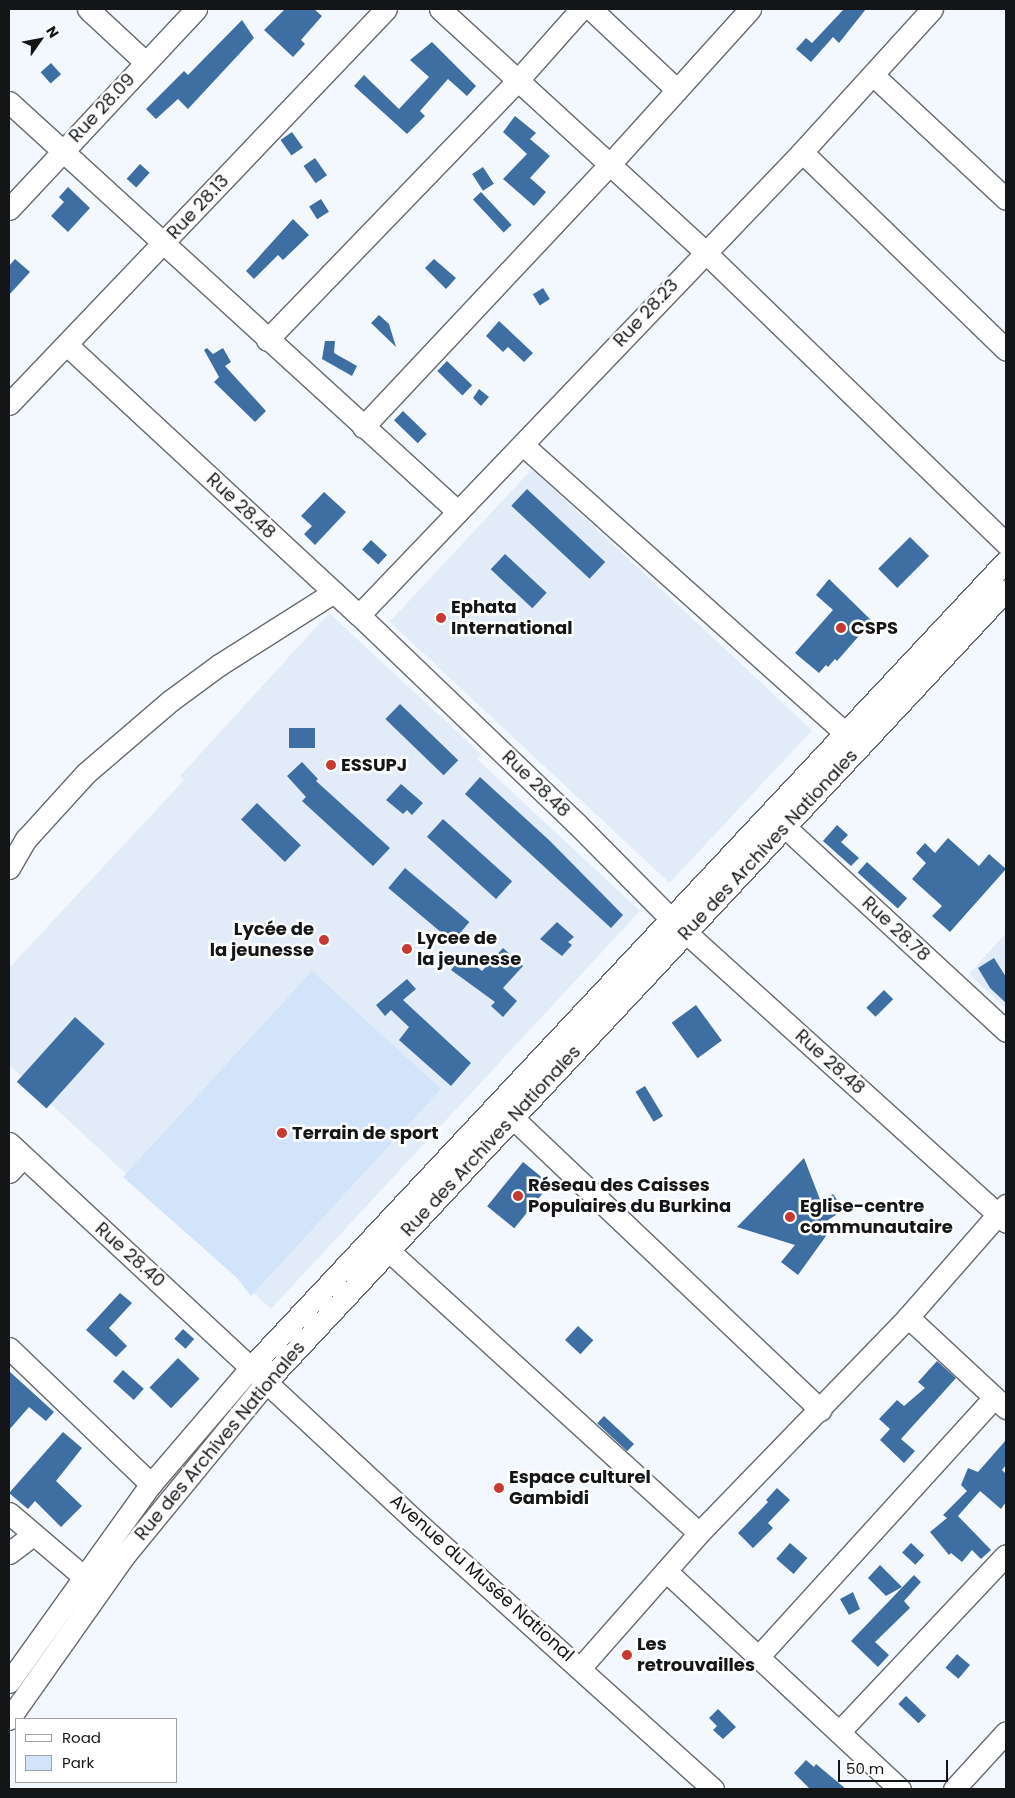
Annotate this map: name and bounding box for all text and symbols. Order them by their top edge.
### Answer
north arrow [15,15,65,65]
text: N [41,22,64,42]
street label: Rue 28.09 [65,69,139,147]
street label: Rue 28.13 [163,170,233,244]
street label: Rue 28.23 [609,275,683,351]
street label: Rue 28.48 [202,469,280,543]
place label: Ephata International [451,597,573,640]
marker: Ephata International [435,612,447,624]
place label: CSPS [851,617,898,639]
marker: CSPS [835,622,847,634]
street label: Rue des Archives Nationales [674,745,862,945]
street label: Rue 28.48 [497,746,575,822]
place label: ESSUPJ [341,754,407,776]
marker: ESSUPJ [325,759,337,771]
street label: Rue 28.78 [858,892,934,966]
place label: Lycée de la jeunesse [210,919,314,962]
place label: Lycee de la jeunesse [417,928,521,971]
marker: Lycée de la jeunesse [318,934,330,946]
marker: Lycee de la jeunesse [401,943,413,955]
street label: Rue 28.48 [791,1025,869,1099]
street label: Rue des Archives Nationales [397,1041,585,1241]
place label: Terrain de sport [292,1122,438,1144]
marker: Terrain de sport [276,1127,288,1139]
place label: Réseau des Caisses Populaires du Burkina [528,1175,731,1218]
marker: Réseau des Caisses Populaires du Burkina [512,1190,524,1202]
place label: Eglise-centre communautaire [800,1196,953,1238]
marker: Eglise-centre communautaire [784,1211,796,1223]
street label: Rue 28.40 [91,1218,169,1292]
street label: Rue des Archives Nationales [130,1337,310,1545]
place label: Espace culturel Gambidi [509,1467,651,1510]
marker: Espace culturel Gambidi [493,1482,505,1494]
street label: Avenue du Musée National [386,1490,578,1666]
place label: Les retrouvailles [637,1634,755,1676]
marker: Les retrouvailles [621,1649,633,1661]
legend [15,1718,178,1783]
text: Road [62,1727,101,1748]
scale bar [840,1750,950,1782]
text: Park [62,1752,94,1773]
text: 50 m [846,1758,884,1779]

